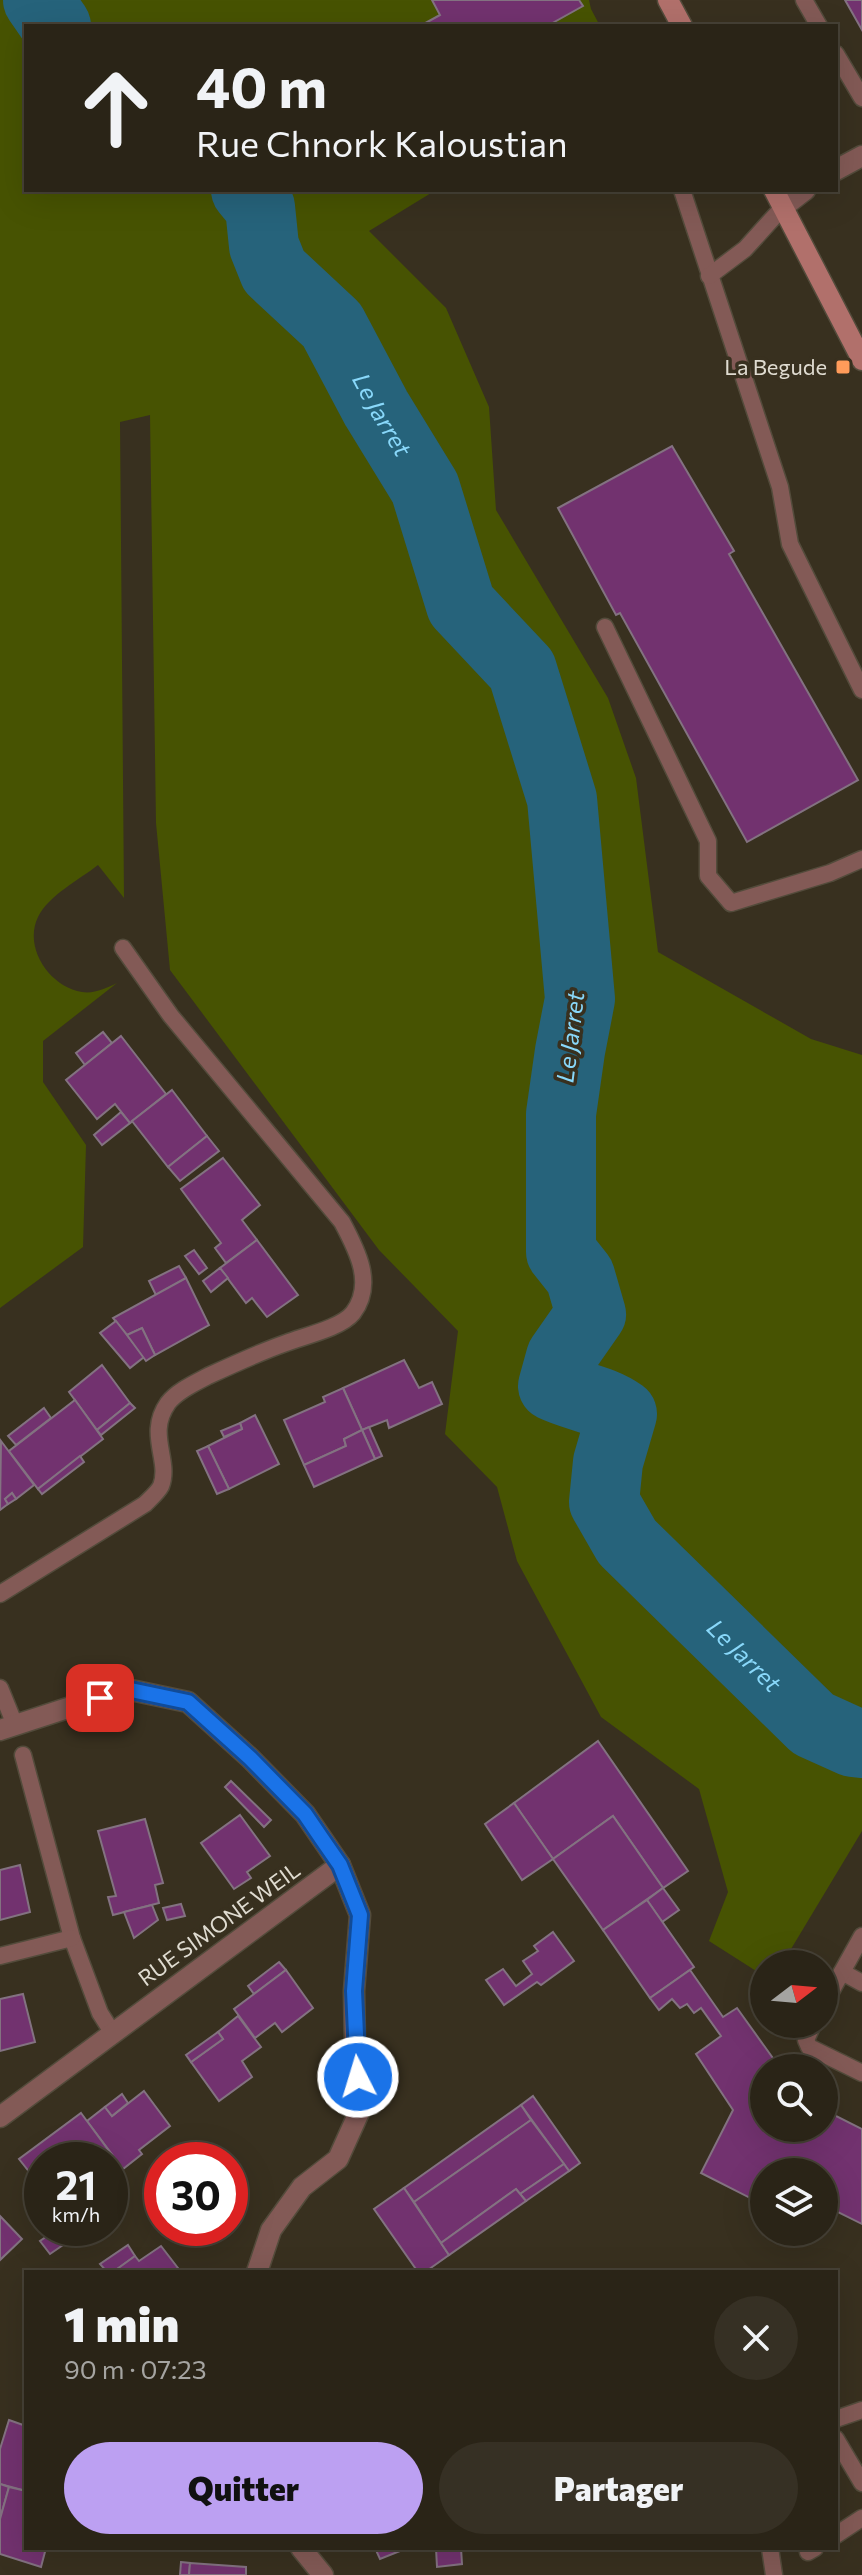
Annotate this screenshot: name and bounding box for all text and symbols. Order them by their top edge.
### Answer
text: 40 m [196,51,327,120]
icon: ahead [64,56,168,160]
text: Rue Chnork Kaloustian [196,120,568,164]
place label: La Begude [724,353,827,380]
marker: La Begude [834,358,852,376]
water label: Le Jarret [347,368,419,462]
water label: Le Jarret [550,988,590,1084]
water label: Le Jarret [702,1613,788,1698]
pin [66,1664,134,1732]
icon: arrive [78,1676,122,1720]
street label: RUE SIMONE WEIL [133,1856,305,1991]
north arrow [750,1950,838,2038]
map controls [750,1950,838,2246]
position arrow [316,2035,400,2119]
button: search [750,2054,838,2142]
speed limit sign: 30 [144,2142,248,2246]
button: layers [750,2158,838,2246]
text: 21 [56,2159,96,2208]
text: km/h [52,2202,100,2226]
text: 1 min [64,2293,179,2352]
button: close [714,2296,798,2380]
text: 90 m · 07:23 [64,2353,206,2384]
button: Quitter [64,2442,423,2534]
button: Partager [439,2442,798,2534]

